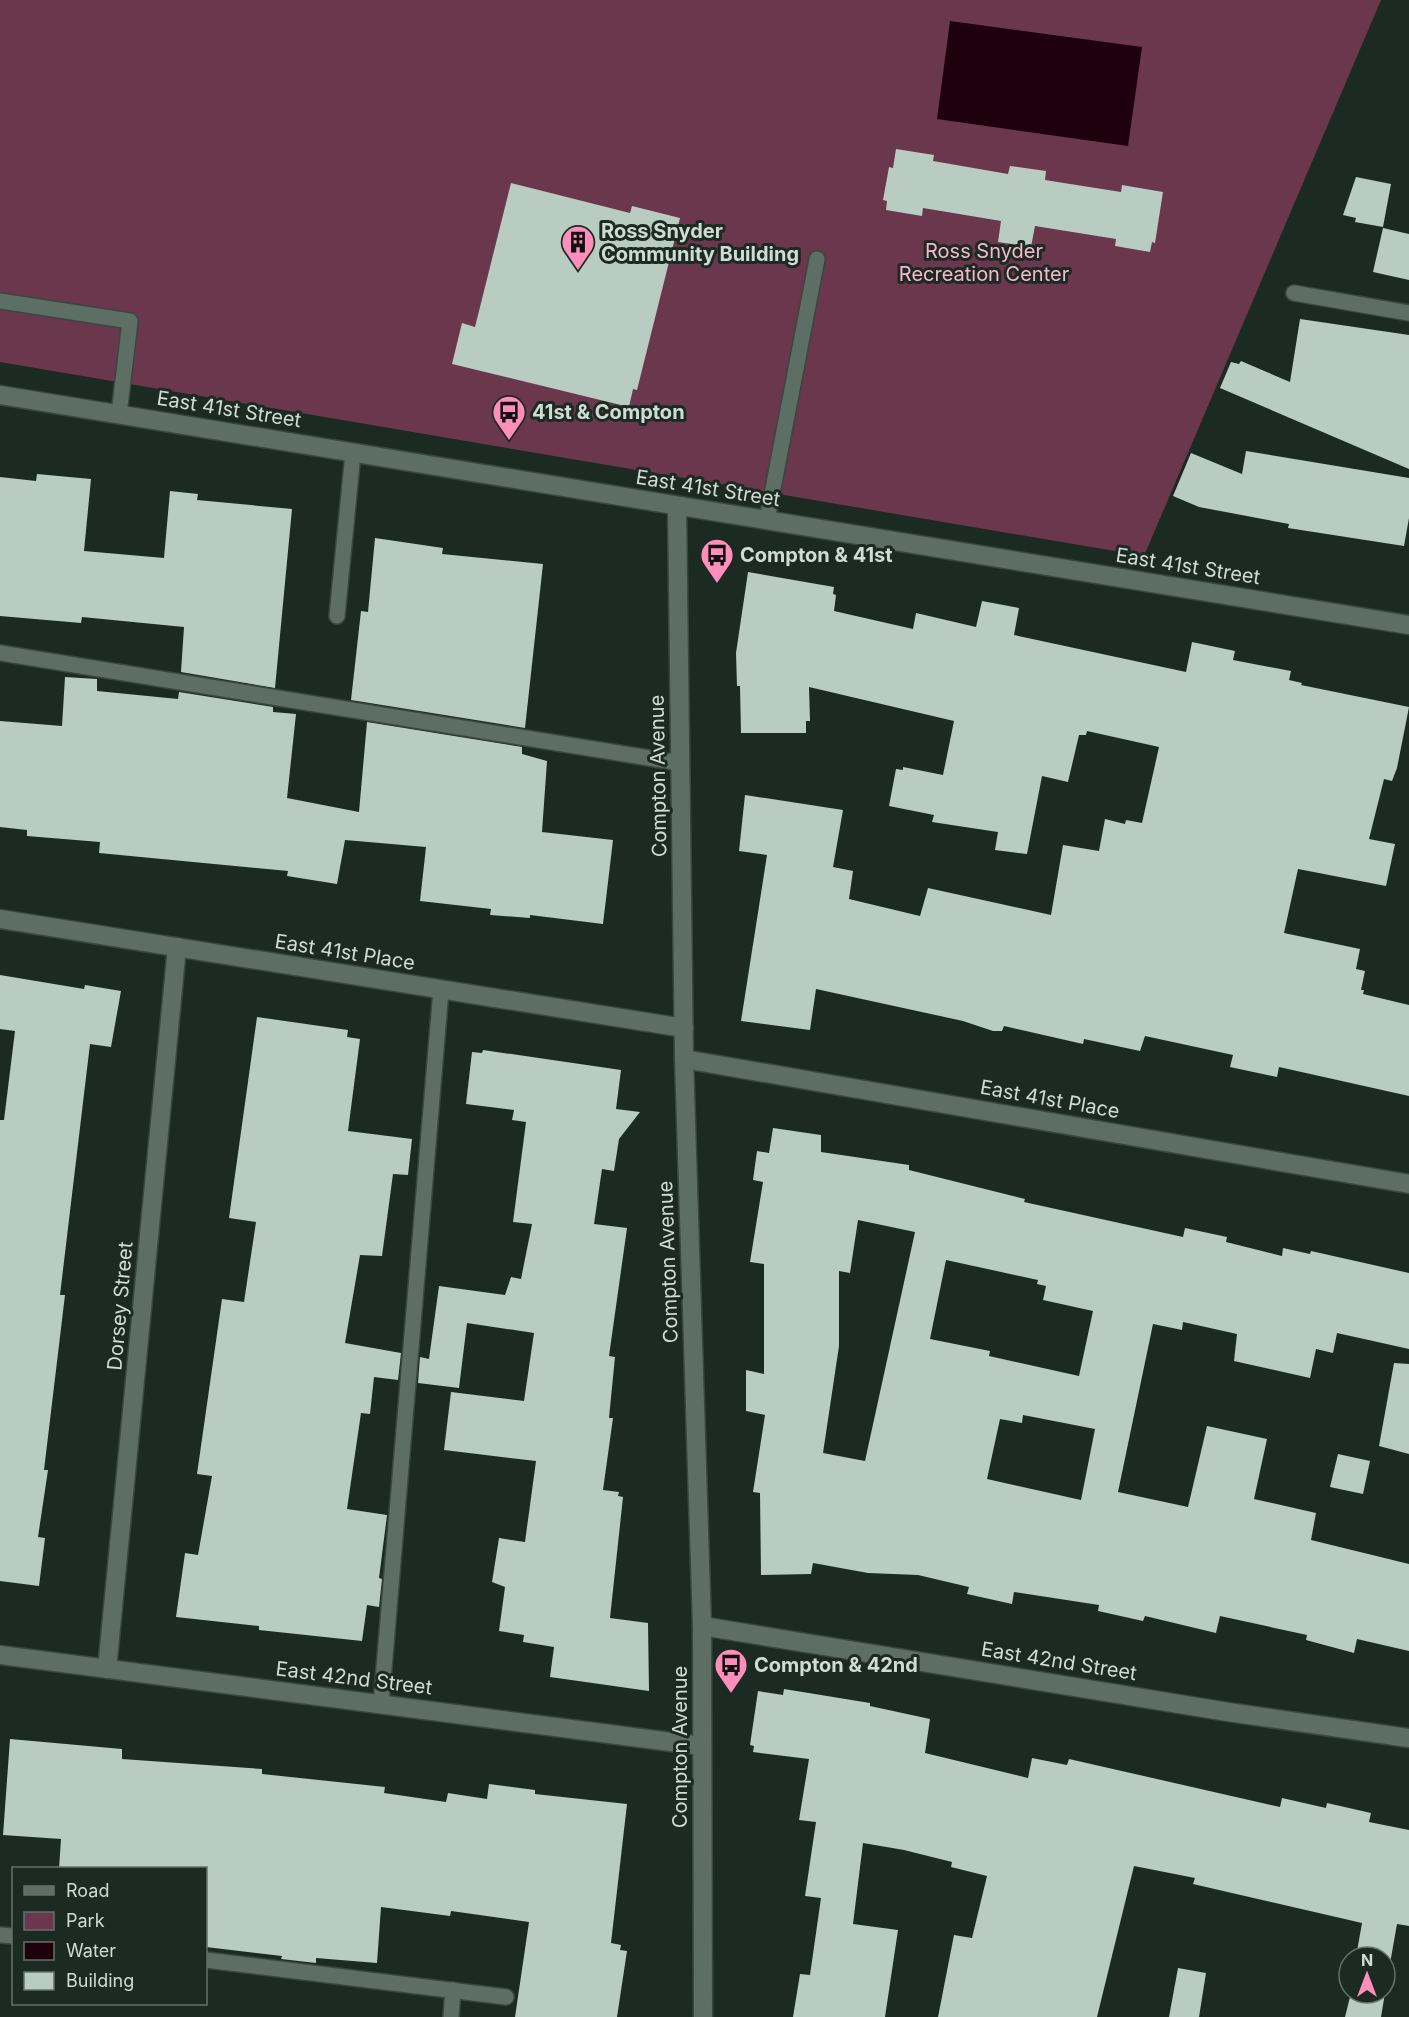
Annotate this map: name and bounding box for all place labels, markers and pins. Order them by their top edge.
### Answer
place label: Ross Snyder Community Building [601,219,799,266]
building icon: Ross Snyder Community Building [560,224,596,271]
bus stop icon: 41st & Compton [491,394,527,441]
place label: 41st & Compton [532,400,685,424]
bus stop icon: Compton & 41st [699,537,735,584]
place label: Compton & 41st [740,543,893,567]
bus stop icon: Compton & 42nd [713,1647,749,1694]
place label: Compton & 42nd [754,1653,918,1677]

